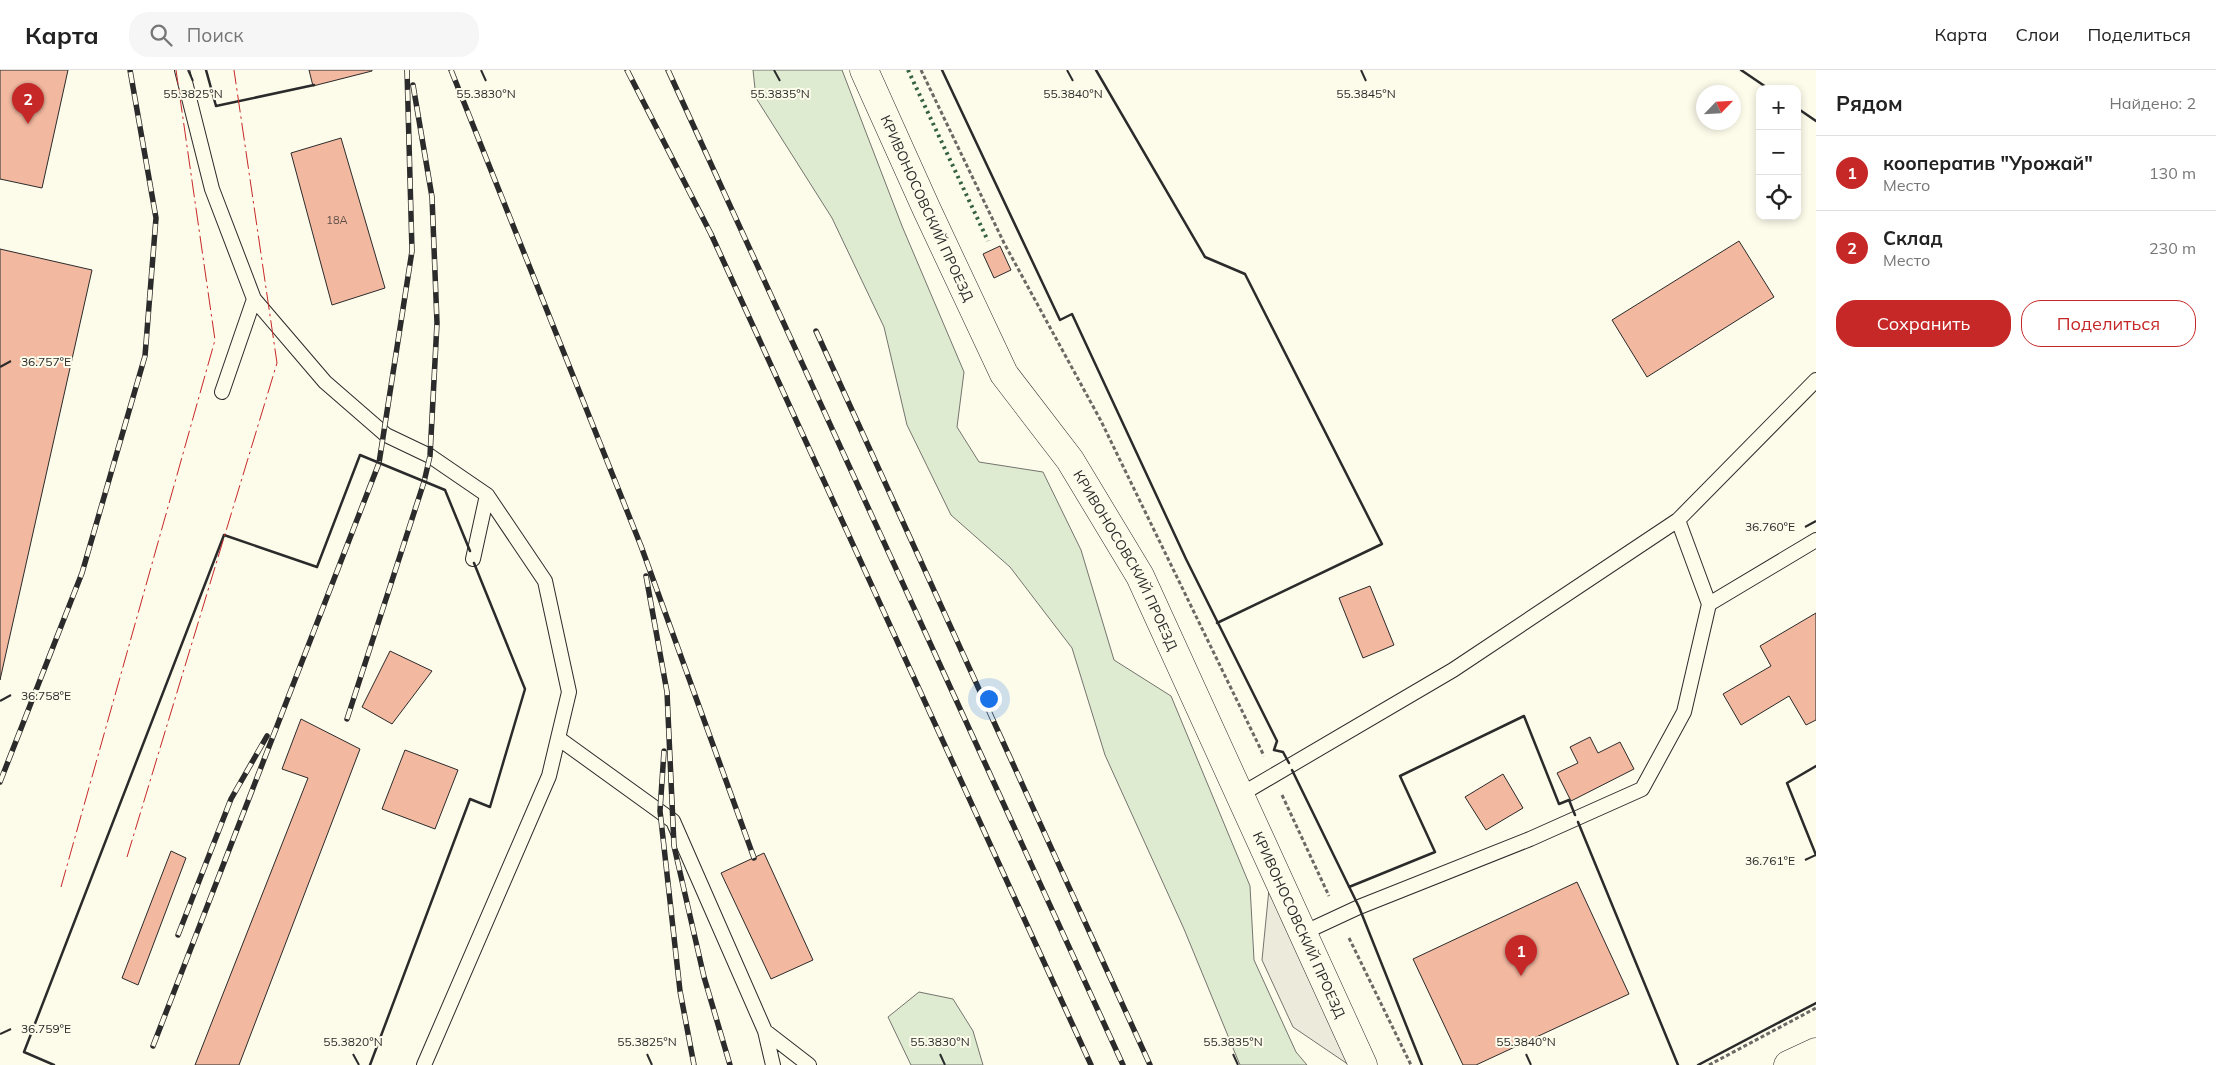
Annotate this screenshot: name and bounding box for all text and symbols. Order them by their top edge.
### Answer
search box [129,12,479,57]
text: Карта [25,20,99,50]
icon: search [147,21,175,49]
text: Поиск [187,23,244,47]
text: Карта [1935,23,1987,46]
text: Слои [2015,23,2060,46]
text: Поделиться [2088,23,2191,46]
pin: 2 [12,83,44,124]
north arrow [1696,85,1741,130]
map controls [1756,85,1801,220]
button: + [1756,85,1801,130]
text: 55.3825°N [163,86,223,101]
text: 55.3830°N [456,86,516,101]
text: 55.3835°N [750,86,810,101]
text: 55.3840°N [1043,86,1103,101]
text: 55.3845°N [1336,86,1396,101]
text: Рядом [1836,90,1903,116]
text: Найдено: 2 [2110,93,2196,113]
street label: КРИВОНОСОВСКИЙ ПРОЕЗД [877,112,978,304]
button: − [1756,130,1801,175]
text: кооператив "Урожай" [1883,151,2093,175]
text: 1 [1847,163,1857,183]
text: 130 m [2149,163,2196,183]
button: locate [1756,175,1801,220]
text: Место [1883,175,1930,195]
house number: 18А [326,213,348,227]
text: Склад [1883,226,1943,250]
text: 2 [1847,238,1857,258]
text: 230 m [2149,238,2196,258]
text: Место [1883,250,1930,270]
button: Сохранить [1836,300,2011,347]
button: Поделиться [2021,300,2196,347]
text: 36.757°E [21,354,71,369]
street label: КРИВОНОСОВСКИЙ ПРОЕЗД [1069,467,1182,653]
text: 36.760°E [1745,519,1795,534]
your location [976,686,1002,712]
text: 36.758°E [21,688,71,703]
street label: КРИВОНОСОВСКИЙ ПРОЕЗД [1249,829,1349,1021]
text: 36.761°E [1745,853,1795,868]
pin: 1 [1505,935,1537,976]
text: 36.759°E [21,1021,71,1036]
text: 55.3820°N [323,1034,383,1049]
text: 55.3825°N [617,1034,677,1049]
text: 55.3830°N [910,1034,970,1049]
text: 55.3835°N [1203,1034,1263,1049]
text: 55.3840°N [1496,1034,1556,1049]

